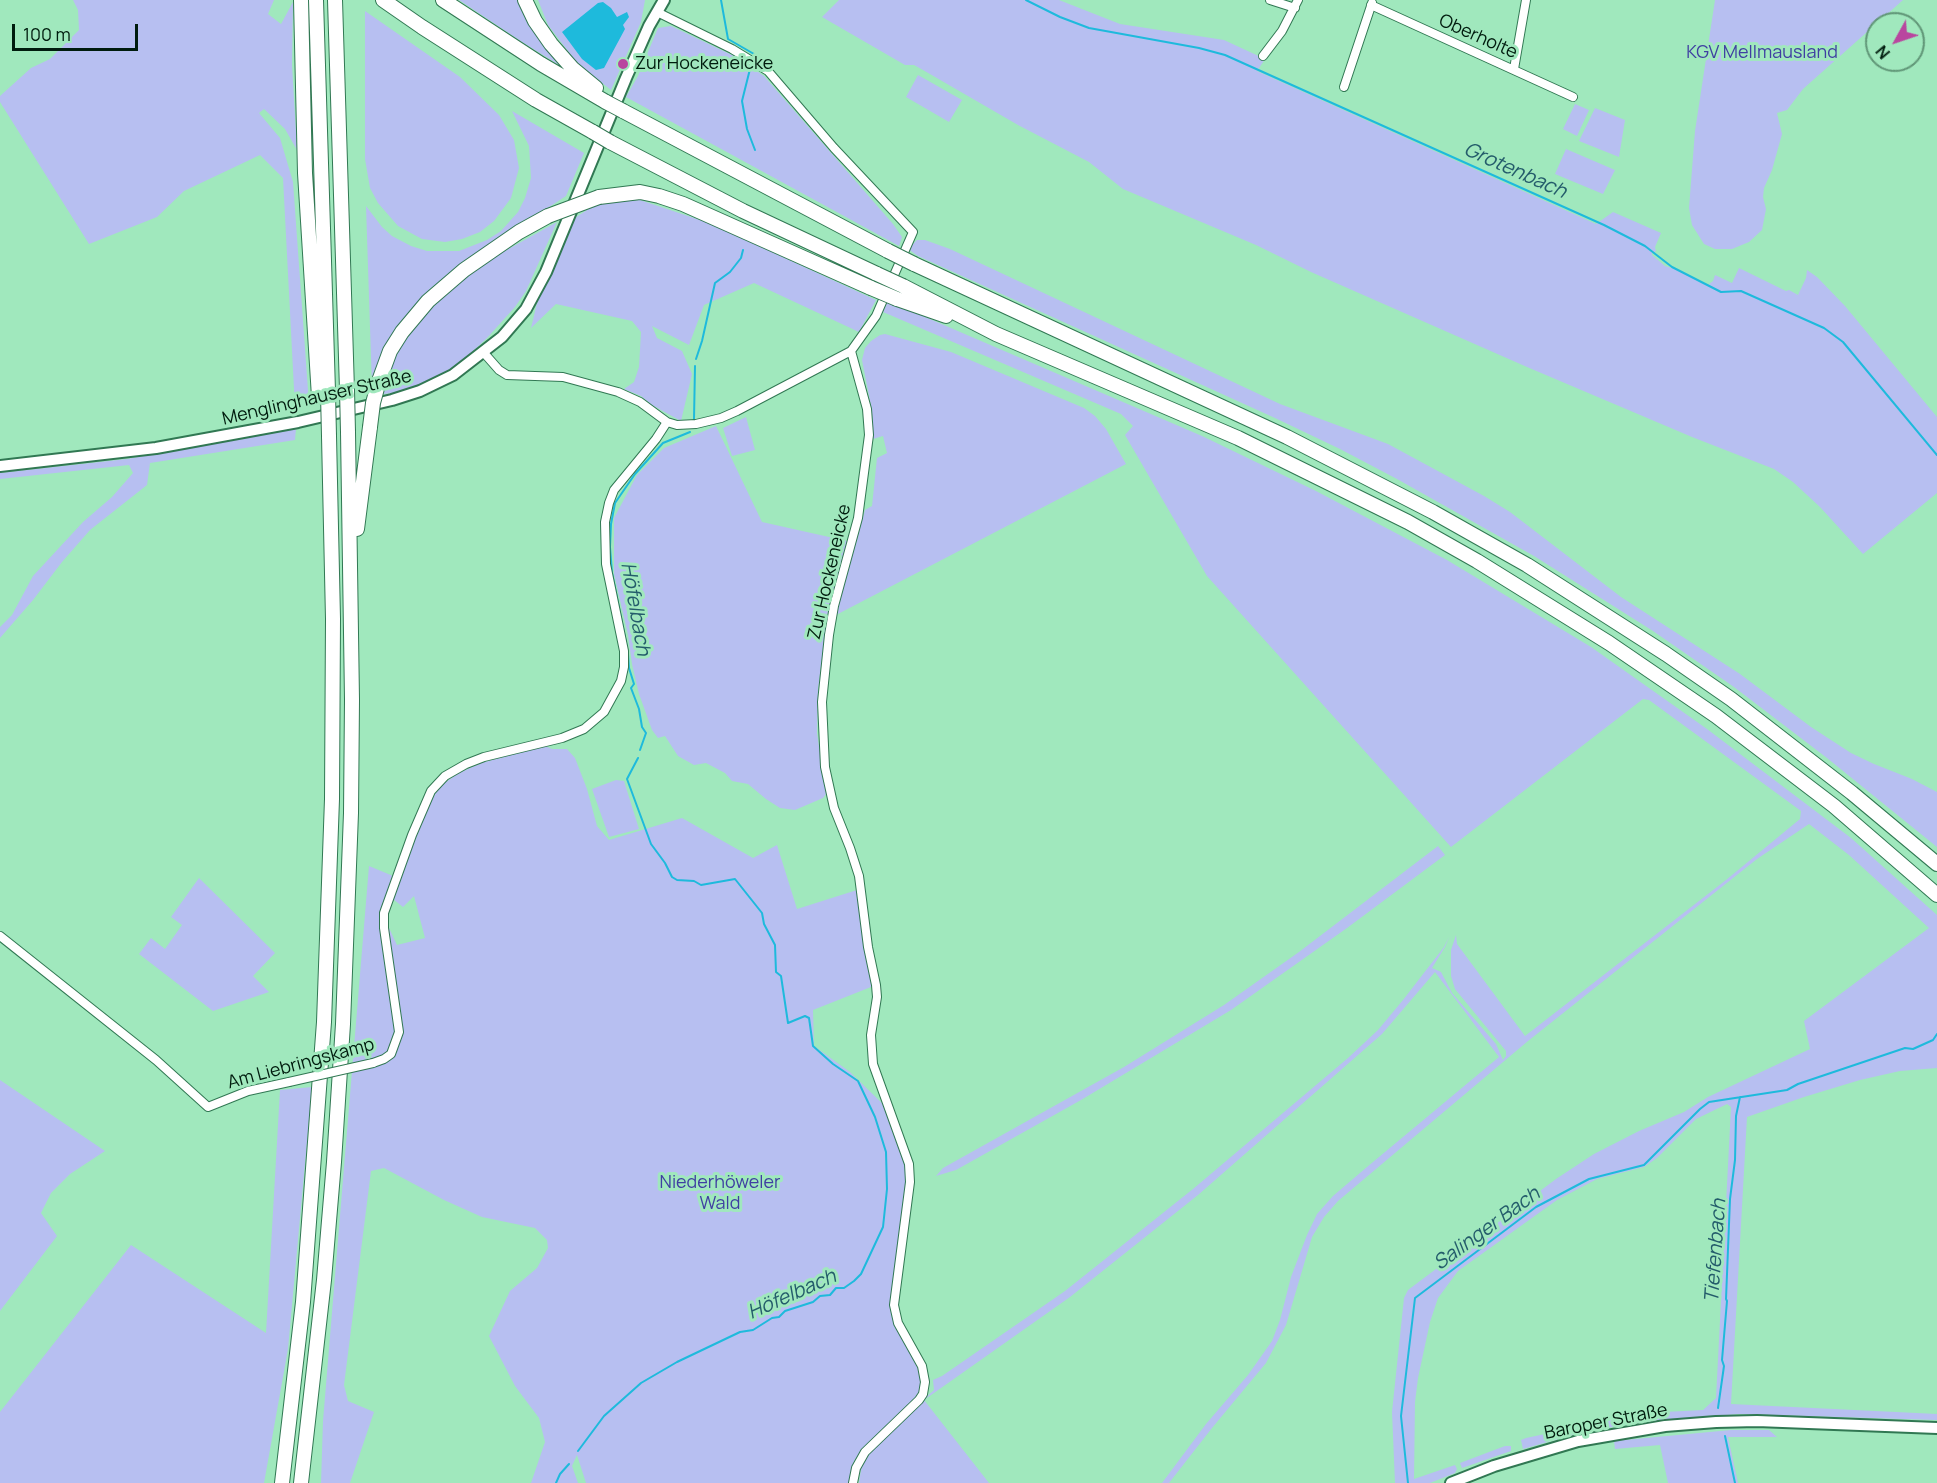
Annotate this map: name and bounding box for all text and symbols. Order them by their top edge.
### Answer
street label: Oberholte [1435,10,1521,64]
scale bar [15,12,141,50]
north arrow [1865,12,1925,72]
text: 100 m [23,22,71,46]
text: N [1871,41,1895,64]
park label: KGV Mellmausland [1686,42,1838,64]
place label: Zur Hockeneicke [635,53,773,75]
marker: Zur Hockeneicke [616,57,630,71]
water label: Grotenbach [1460,138,1570,204]
street label: Menglinghauser Straße [220,366,414,430]
street label: Zur Hockeneicke [804,502,856,642]
water label: Höfelbach [615,560,655,658]
street label: Am Liebringskamp [225,1034,377,1094]
park label: Niederhöweler Wald [660,1172,780,1214]
water label: Salinger Bach [1429,1182,1545,1276]
water label: Tiefenbach [1700,1198,1732,1304]
water label: Höfelbach [744,1265,840,1325]
street label: Baroper Straße [1543,1399,1669,1445]

